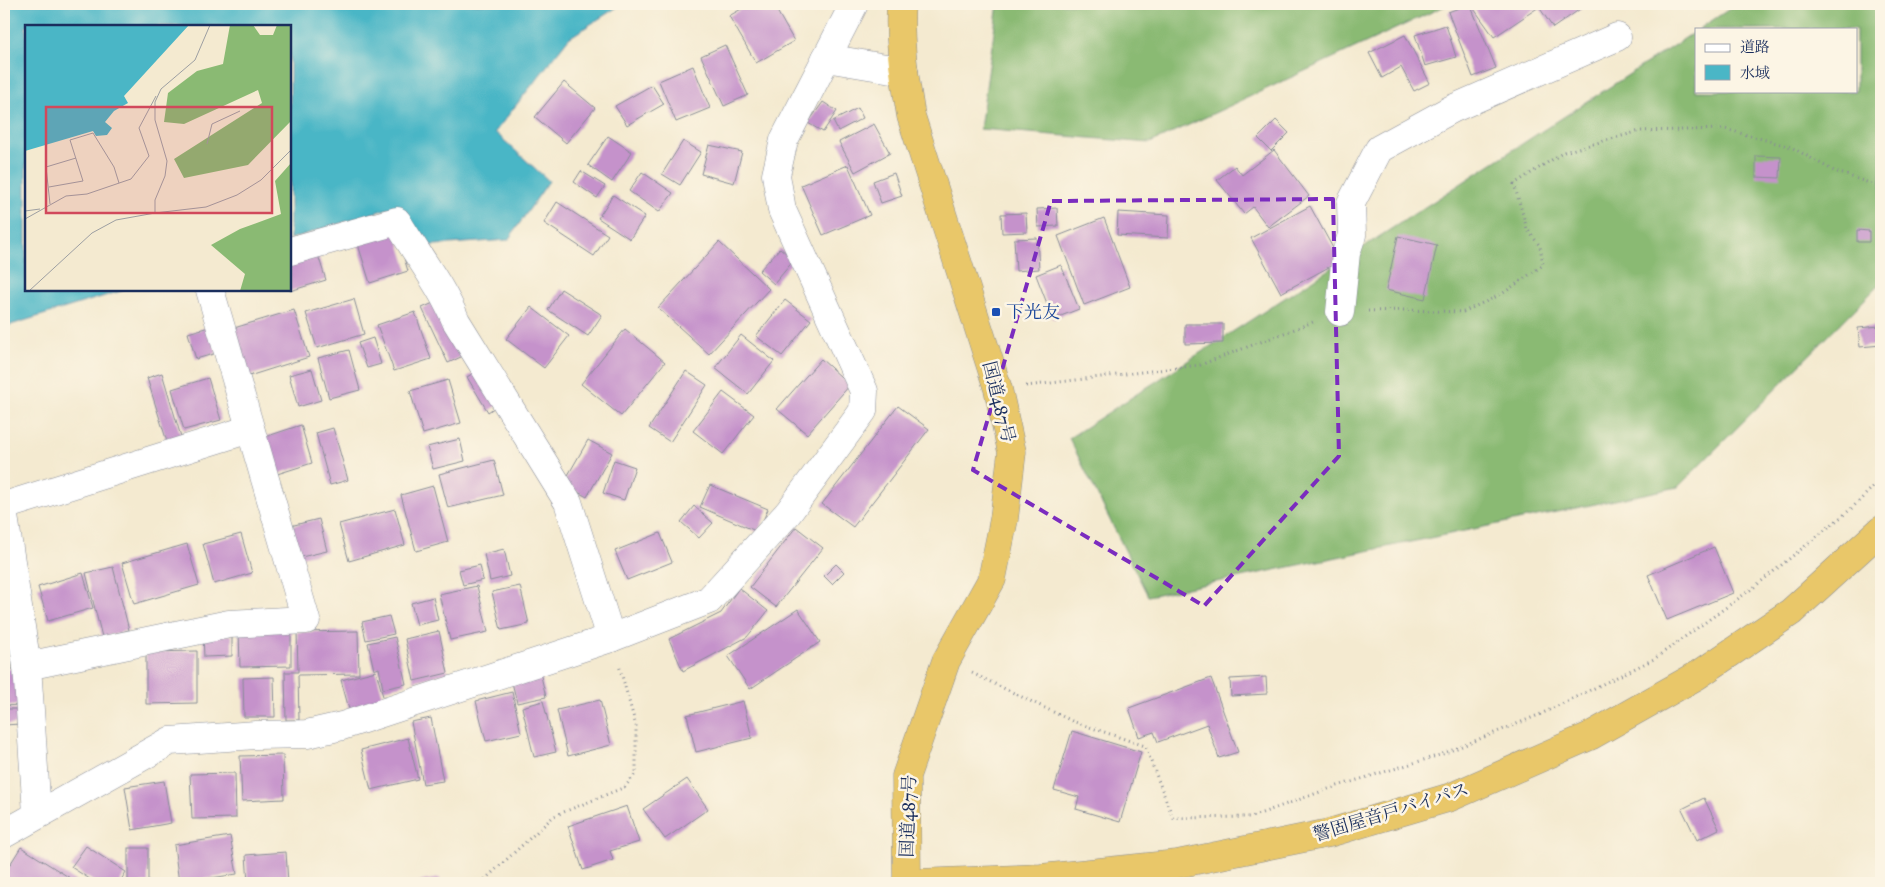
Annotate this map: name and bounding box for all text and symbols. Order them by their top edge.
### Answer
inset map [25,25,291,291]
legend [1695,28,1858,92]
text: 道路 [1740,38,1770,56]
text: 水域 [1740,64,1770,82]
place label: 下光友 [1006,301,1060,323]
marker: 下光友 [990,306,1002,318]
street label: 国道487号 [978,359,1020,445]
street label: 国道487号 [896,774,920,858]
street label: 警固屋音戸バイパス [1310,778,1472,846]

